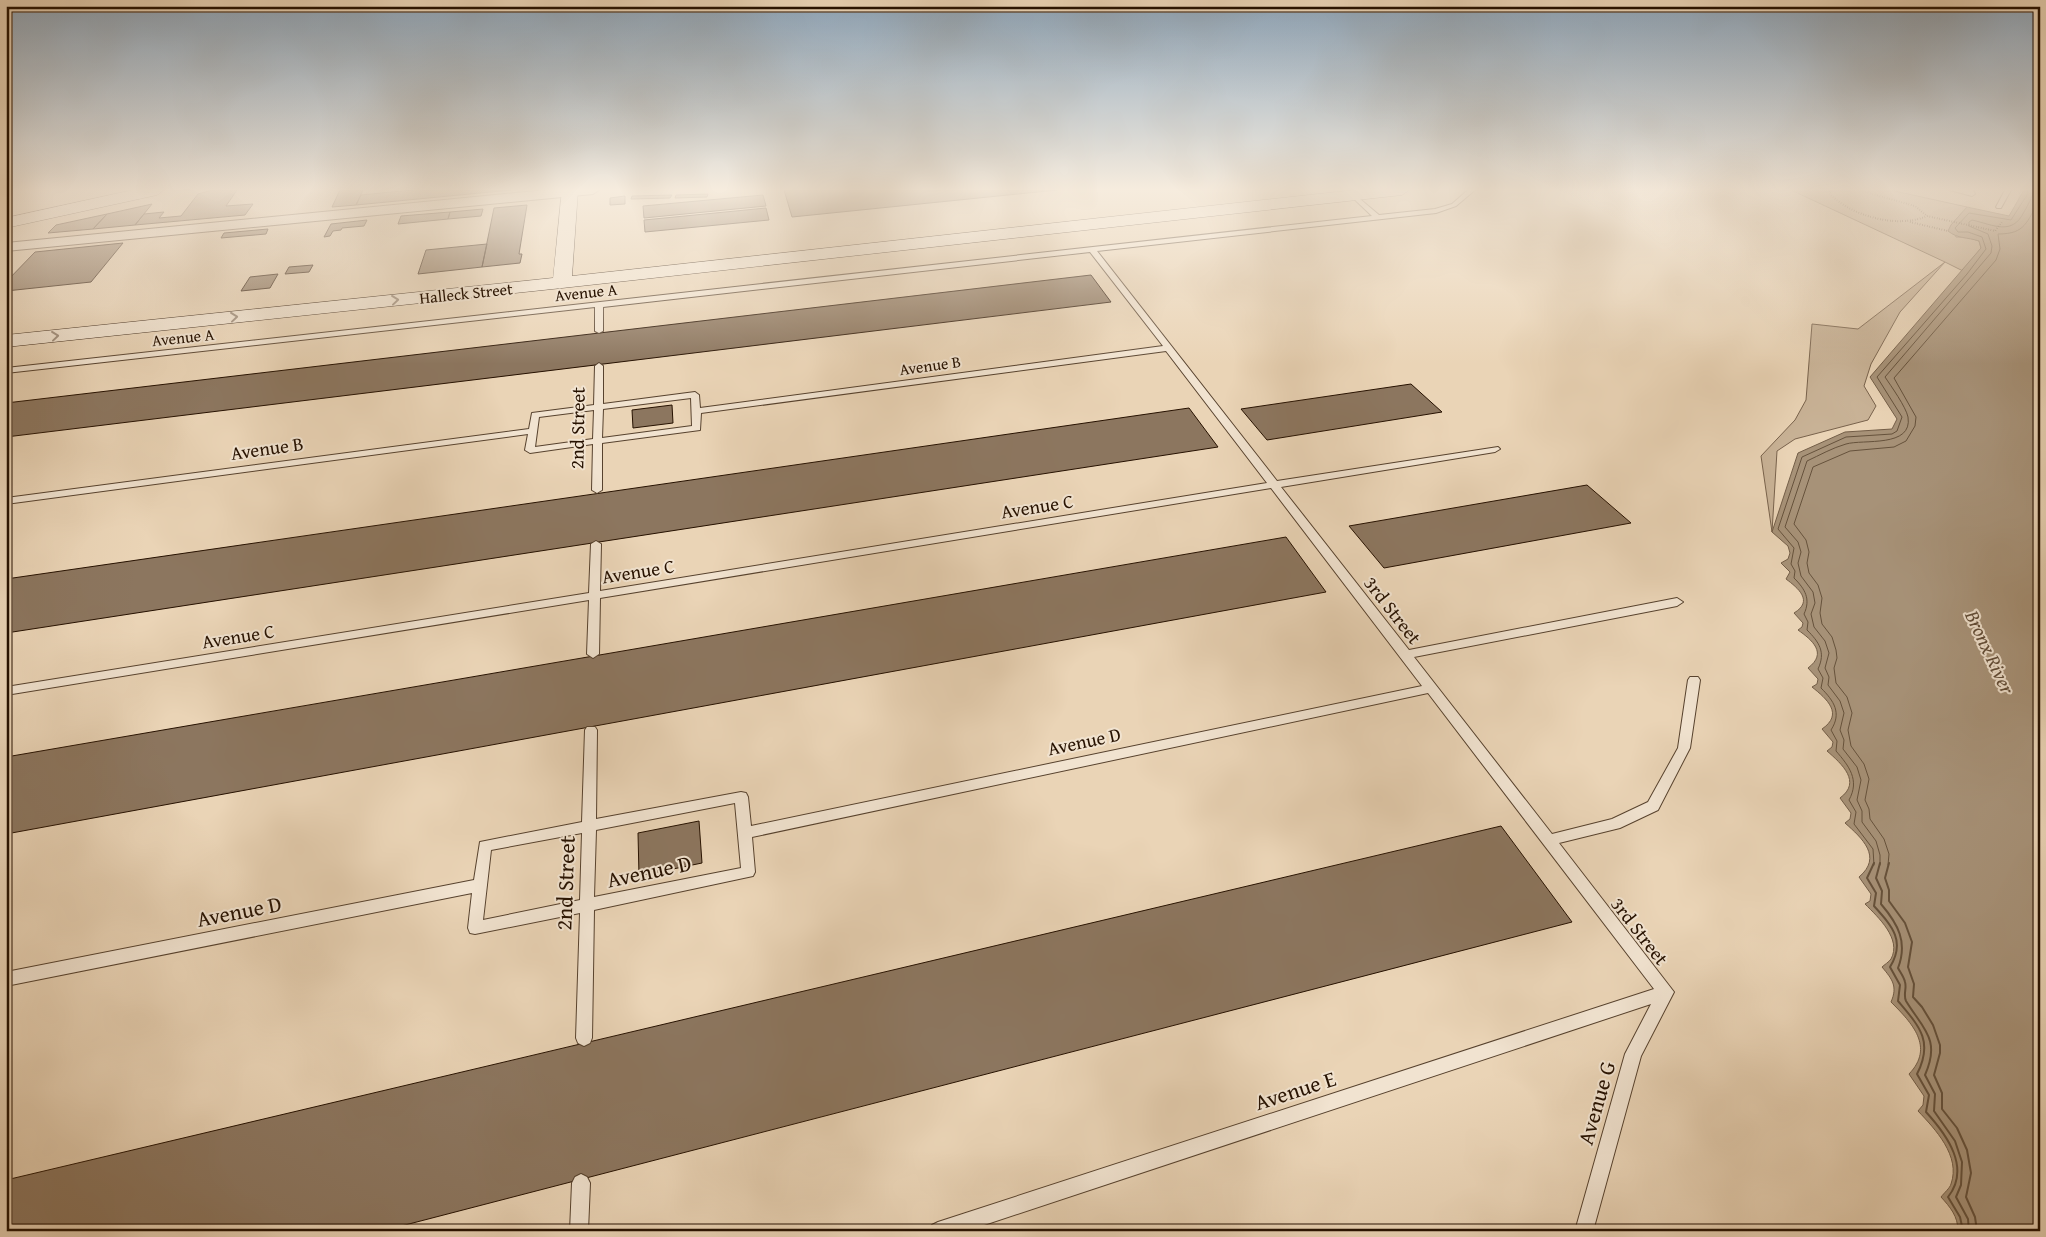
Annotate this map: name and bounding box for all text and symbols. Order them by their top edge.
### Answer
street label: Halleck Street [418,276,514,310]
street label: Avenue A [554,277,619,307]
one-way arrow [392,295,400,306]
one-way arrow [230,312,238,323]
street label: Avenue A [151,322,216,352]
one-way arrow [51,331,59,342]
street label: Avenue B [898,349,962,381]
street label: 2nd Street [562,386,592,469]
street label: Avenue B [229,429,305,467]
street label: Avenue C [999,486,1075,526]
street label: Avenue C [600,551,676,591]
street label: 3rd Street [1358,570,1429,650]
water label: Bronx River [1958,604,2023,699]
street label: Avenue C [200,616,276,656]
street label: Avenue D [1045,720,1123,762]
street label: 2nd Street [547,835,583,931]
street label: Avenue D [604,846,694,896]
street label: Avenue D [194,887,284,935]
street label: 3rd Street [1605,891,1676,971]
street label: Avenue G [1569,1058,1623,1148]
street label: Avenue E [1250,1062,1340,1118]

